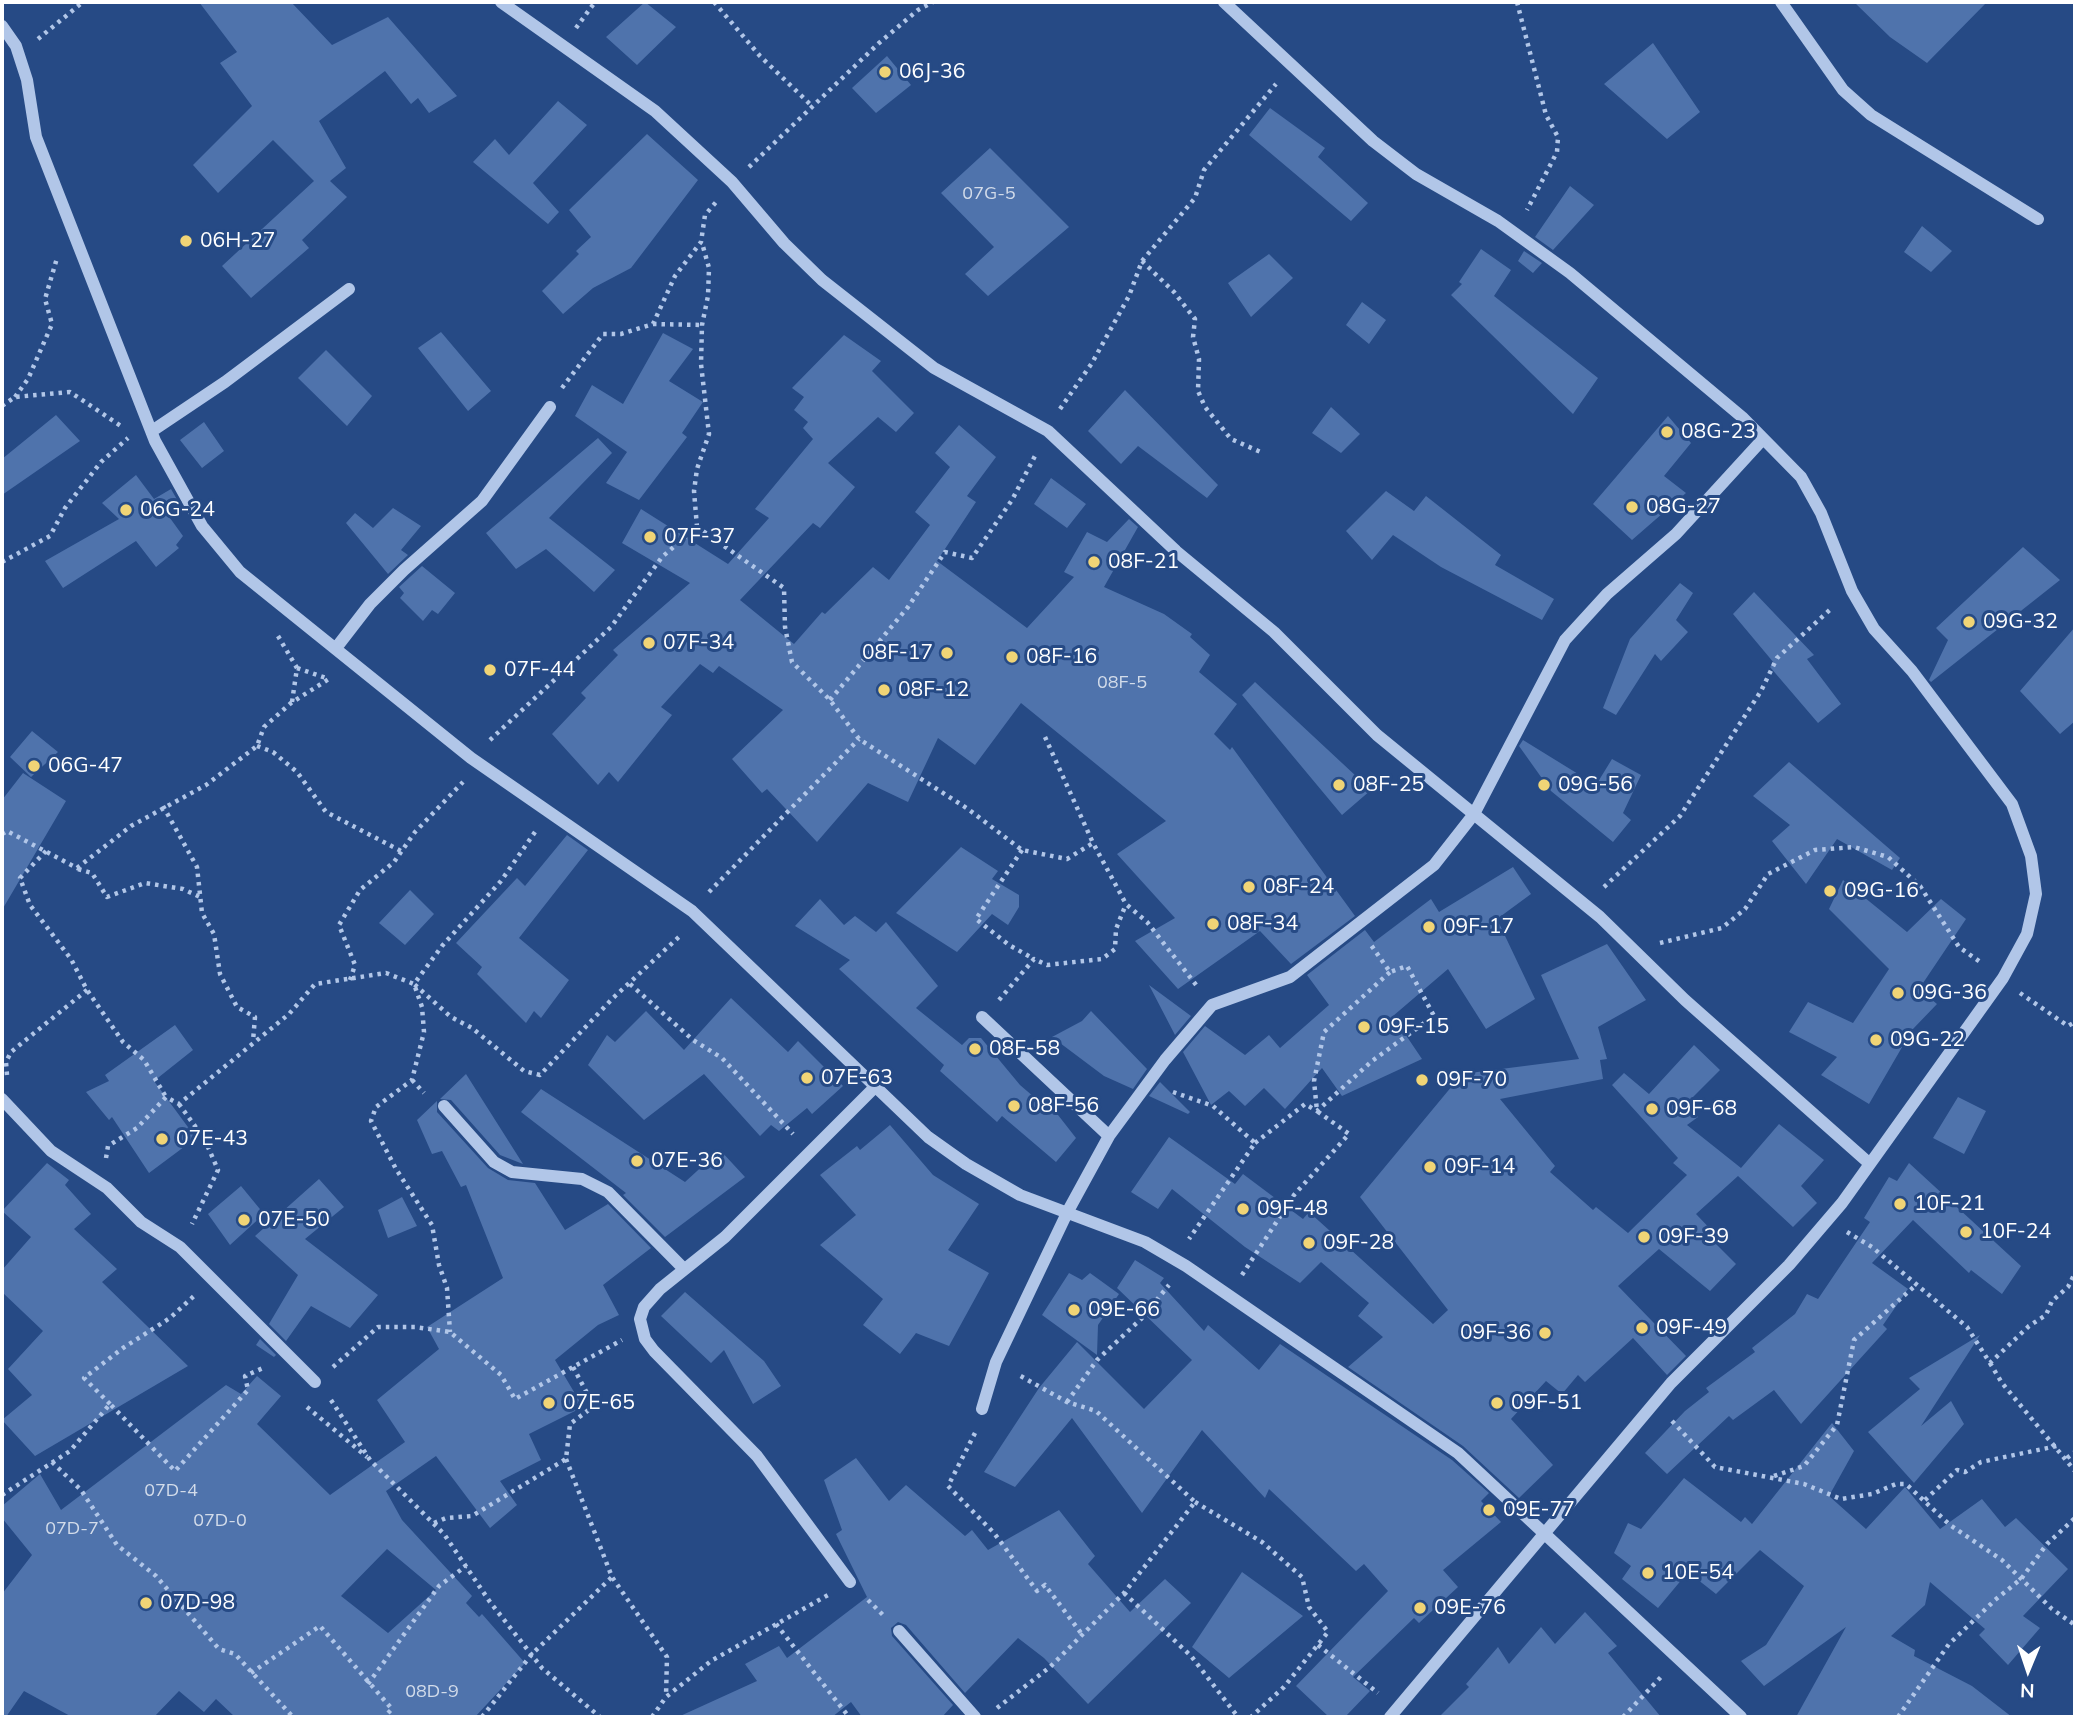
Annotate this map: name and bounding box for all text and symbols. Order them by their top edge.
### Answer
place label: 06J-36 [899,59,965,85]
marker: 06J-36 [877,64,893,80]
house number: 07G-5 [962,183,1016,205]
place label: 06H-27 [200,228,275,254]
marker: 06H-27 [178,233,194,249]
place label: 08G-23 [1681,419,1756,445]
marker: 08G-23 [1659,424,1675,440]
place label: 08G-27 [1646,494,1721,520]
place label: 06G-24 [140,497,215,523]
marker: 08G-27 [1624,499,1640,515]
marker: 06G-24 [118,502,134,518]
place label: 07F-37 [664,524,735,550]
marker: 07F-37 [642,529,658,545]
place label: 08F-21 [1108,549,1179,575]
marker: 08F-21 [1086,554,1102,570]
place label: 09G-32 [1983,609,2058,635]
marker: 09G-32 [1961,614,1977,630]
place label: 07F-34 [663,630,734,656]
marker: 07F-34 [641,635,657,651]
place label: 08F-17 [862,640,933,666]
place label: 08F-16 [1026,644,1097,670]
marker: 08F-17 [939,645,955,661]
marker: 08F-16 [1004,649,1020,665]
place label: 07F-44 [504,657,575,683]
marker: 07F-44 [482,662,498,678]
house number: 08F-5 [1097,672,1147,694]
place label: 08F-12 [898,677,969,703]
marker: 08F-12 [876,682,892,698]
place label: 06G-47 [48,753,123,779]
marker: 06G-47 [26,758,42,774]
place label: 08F-25 [1353,772,1424,798]
place label: 09G-56 [1558,772,1633,798]
marker: 08F-25 [1331,777,1347,793]
marker: 09G-56 [1536,777,1552,793]
place label: 08F-24 [1263,874,1334,900]
place label: 09G-16 [1844,878,1919,904]
marker: 08F-24 [1241,879,1257,895]
marker: 09G-16 [1822,883,1838,899]
place label: 08F-34 [1227,911,1298,937]
place label: 09F-17 [1443,914,1514,940]
marker: 08F-34 [1205,916,1221,932]
marker: 09F-17 [1421,919,1437,935]
place label: 09G-36 [1912,980,1987,1006]
marker: 09G-36 [1890,985,1906,1001]
place label: 09F-15 [1378,1014,1449,1040]
marker: 09F-15 [1356,1019,1372,1035]
place label: 09G-22 [1890,1027,1965,1053]
marker: 09G-22 [1868,1032,1884,1048]
place label: 08F-58 [989,1036,1060,1062]
marker: 08F-58 [967,1041,983,1057]
place label: 07E-63 [821,1065,893,1091]
place label: 09F-70 [1436,1067,1507,1093]
marker: 07E-63 [799,1070,815,1086]
marker: 09F-70 [1414,1072,1430,1088]
place label: 08F-56 [1028,1093,1099,1119]
place label: 09F-68 [1666,1096,1737,1122]
marker: 08F-56 [1006,1098,1022,1114]
marker: 09F-68 [1644,1101,1660,1117]
place label: 07E-43 [176,1126,248,1152]
marker: 07E-43 [154,1131,170,1147]
place label: 07E-36 [651,1148,723,1174]
marker: 07E-36 [629,1153,645,1169]
place label: 09F-14 [1444,1154,1515,1180]
marker: 09F-14 [1422,1159,1438,1175]
place label: 10F-21 [1914,1191,1985,1217]
place label: 09F-48 [1257,1196,1328,1222]
marker: 10F-21 [1892,1196,1908,1212]
marker: 09F-48 [1235,1201,1251,1217]
place label: 07E-50 [258,1207,330,1233]
marker: 07E-50 [236,1212,252,1228]
place label: 10F-24 [1980,1219,2051,1245]
place label: 09F-39 [1658,1224,1729,1250]
marker: 10F-24 [1958,1224,1974,1240]
marker: 09F-39 [1636,1229,1652,1245]
place label: 09F-28 [1323,1230,1394,1256]
marker: 09F-28 [1301,1235,1317,1251]
place label: 09E-66 [1088,1297,1160,1323]
marker: 09E-66 [1066,1302,1082,1318]
place label: 09F-49 [1656,1315,1727,1341]
place label: 09F-36 [1460,1320,1531,1346]
marker: 09F-49 [1634,1320,1650,1336]
marker: 09F-36 [1537,1325,1553,1341]
place label: 07E-65 [563,1390,635,1416]
place label: 09F-51 [1511,1390,1582,1416]
marker: 07E-65 [541,1395,557,1411]
marker: 09F-51 [1489,1395,1505,1411]
house number: 07D-4 [144,1480,198,1502]
place label: 09E-77 [1503,1497,1575,1523]
marker: 09E-77 [1481,1502,1497,1518]
house number: 07D-0 [193,1510,247,1532]
house number: 07D-7 [45,1518,99,1540]
place label: 10E-54 [1662,1560,1734,1586]
marker: 10E-54 [1640,1565,1656,1581]
place label: 07D-98 [160,1590,235,1616]
marker: 07D-98 [138,1595,154,1611]
place label: 09E-76 [1434,1595,1506,1621]
marker: 09E-76 [1412,1600,1428,1616]
north arrow [1993,1635,2063,1705]
text: N [2020,1679,2035,1703]
house number: 08D-9 [405,1681,459,1703]

